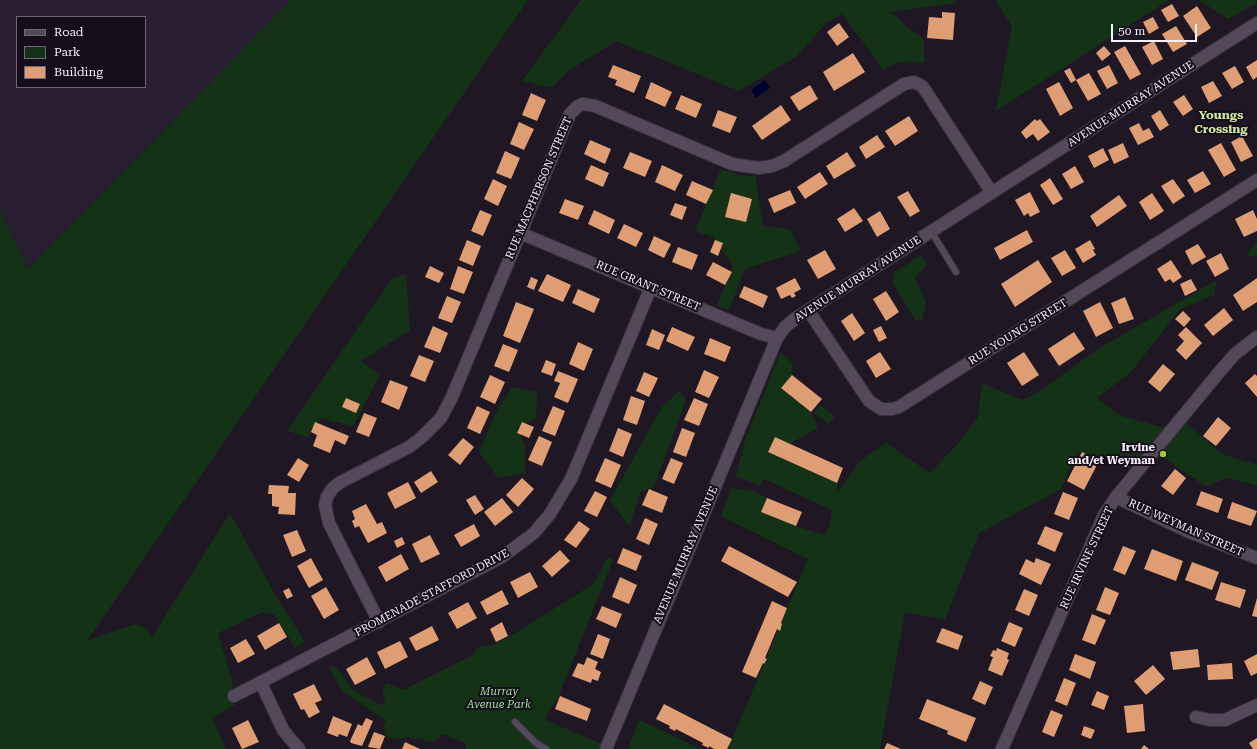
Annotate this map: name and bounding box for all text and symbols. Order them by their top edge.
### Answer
legend [16,16,146,88]
scale bar [1113,16,1199,42]
text: 50 m [1118,24,1145,38]
text: Road [54,25,83,39]
text: Park [54,45,80,59]
street label: AVENUE MURRAY AVENUE [1065,58,1197,150]
text: Building [54,65,103,79]
district label: Youngs Crossing [1194,108,1248,136]
street label: RUE MACPHERSON STREET [503,115,575,261]
street label: AVENUE MURRAY AVENUE [792,233,924,325]
street label: RUE GRANT STREET [594,258,702,314]
street label: RUE YOUNG STREET [966,296,1070,368]
place label: Irvine and/et Weyman [1068,441,1155,467]
marker: Irvine and/et Weyman [1158,449,1168,459]
street label: AVENUE MURRAY AVENUE [651,484,721,626]
street label: RUE WEYMAN STREET [1126,497,1246,559]
street label: RUE IRVINE STREET [1058,505,1116,611]
street label: PROMENADE STAFFORD DRIVE [353,547,511,639]
park label: Murray Avenue Park [467,685,531,711]

